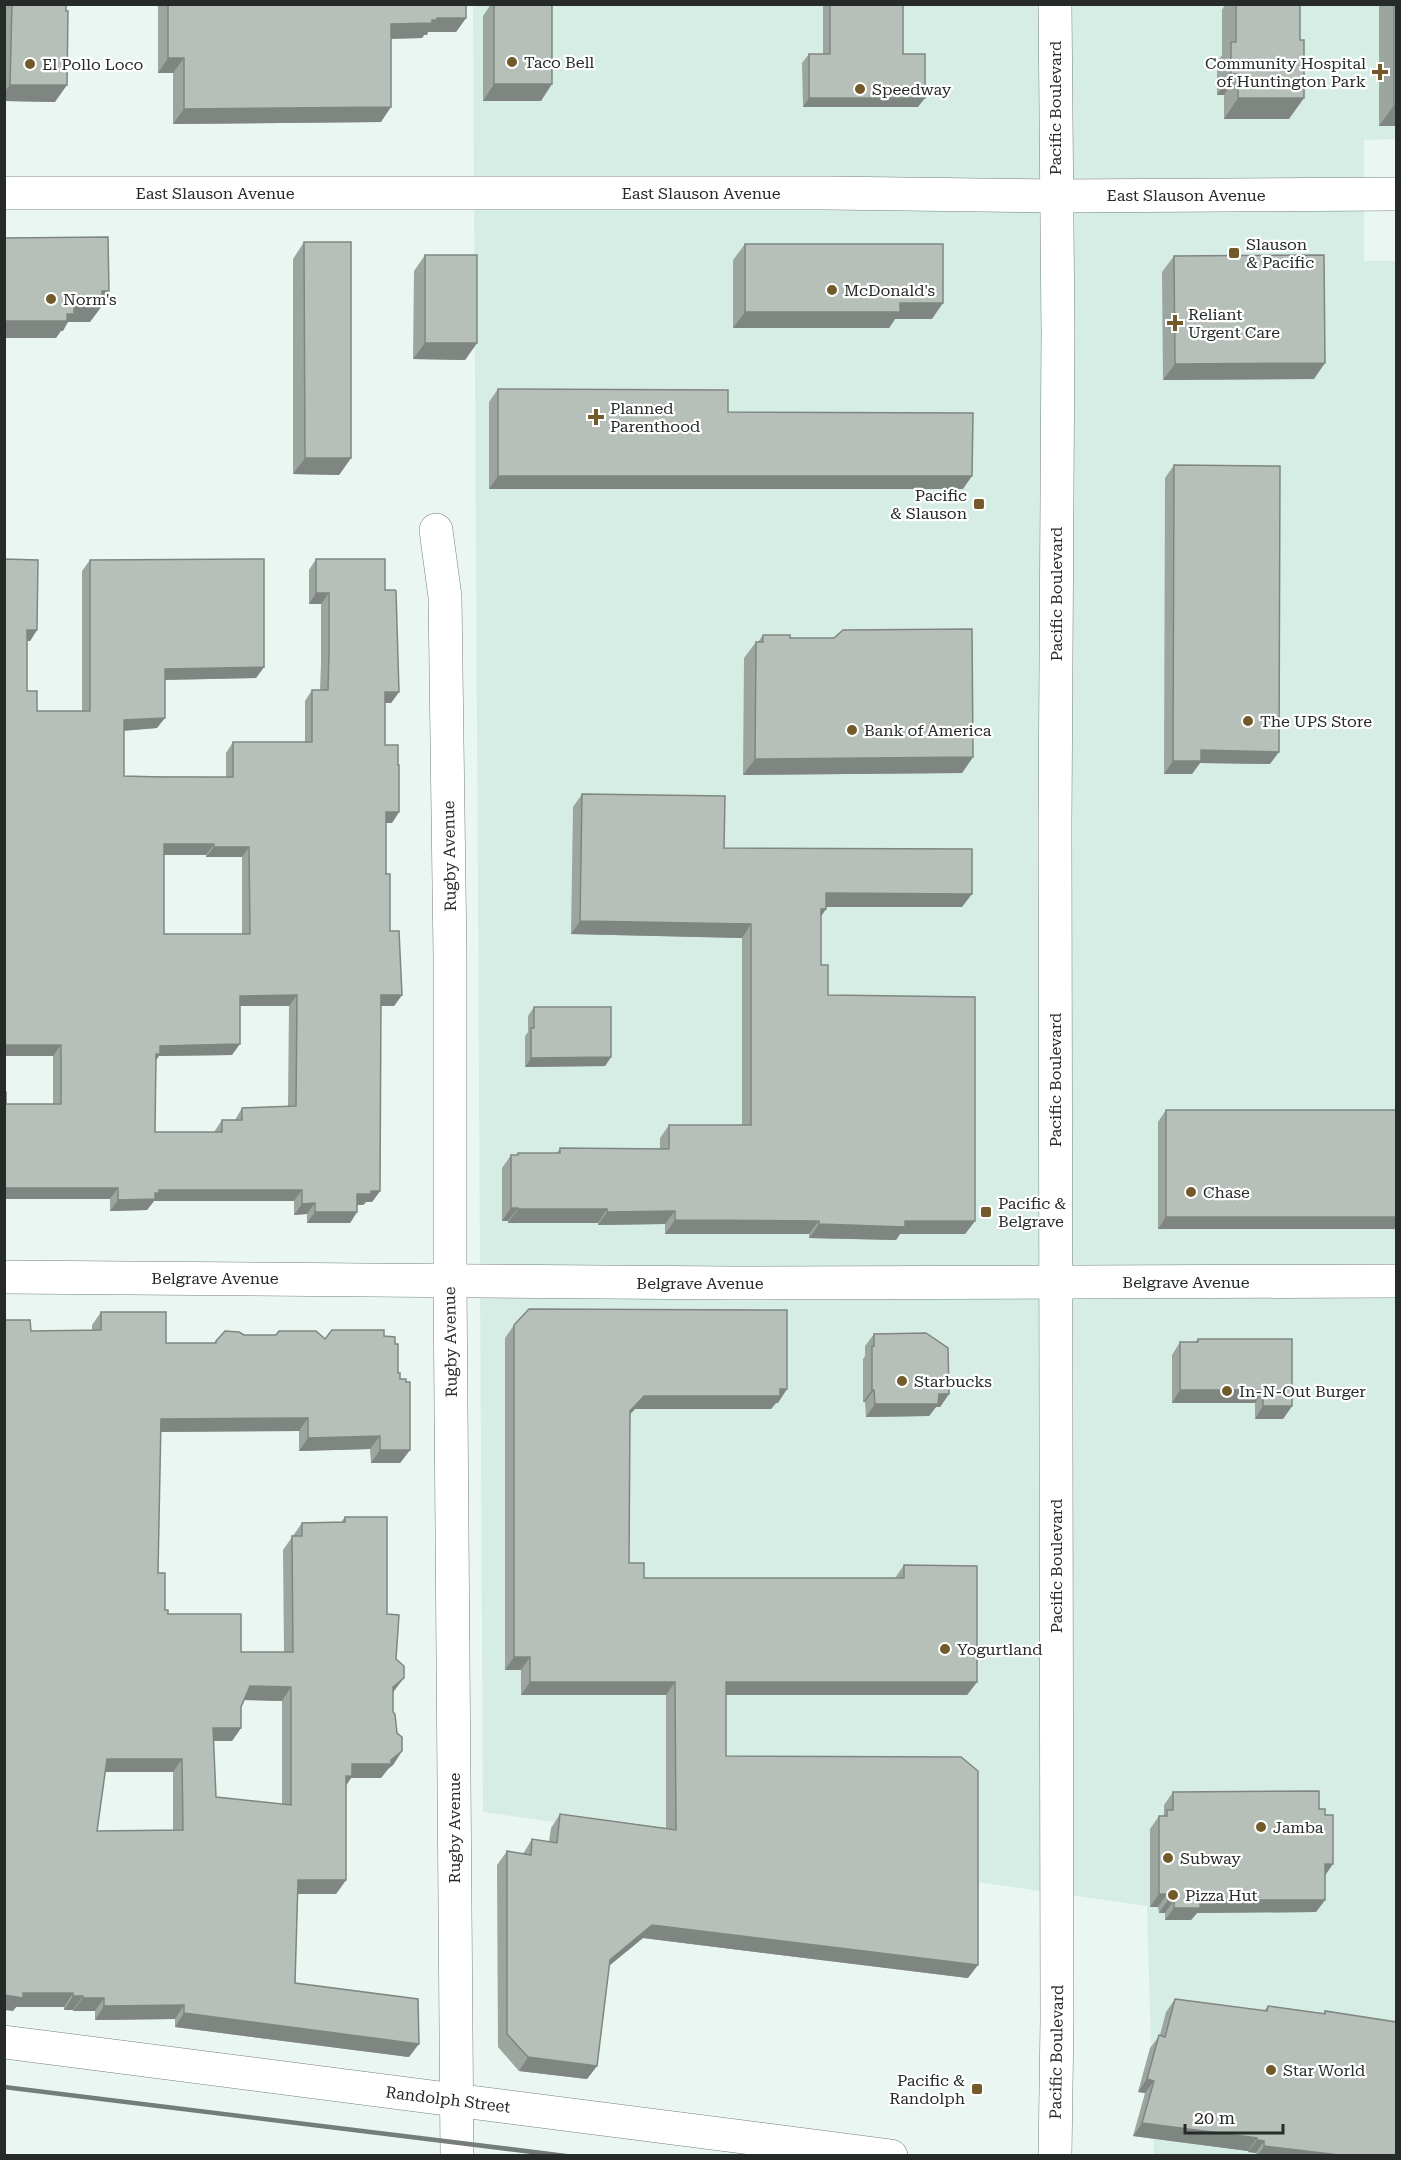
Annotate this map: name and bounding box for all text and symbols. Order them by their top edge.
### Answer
street label: Pacific Boulevard [1046,41,1065,175]
place label: Taco Bell [524,53,594,72]
place label: Community Hospital of Huntington Park [1205,54,1366,91]
place label: El Pollo Loco [42,55,144,74]
marker: Taco Bell [505,55,519,69]
marker: El Pollo Loco [23,57,37,71]
marker: Community Hospital of Huntington Park [1371,63,1389,81]
place label: Speedway [872,80,952,99]
marker: Speedway [853,82,867,96]
street label: East Slauson Avenue [135,184,295,203]
street label: East Slauson Avenue [621,184,781,203]
street label: East Slauson Avenue [1106,186,1266,205]
place label: Slauson & Pacific [1246,235,1314,272]
marker: Slauson & Pacific [1227,246,1241,260]
place label: McDonald's [844,281,936,300]
marker: McDonald's [825,283,839,297]
place label: Norm's [63,290,117,309]
marker: Norm's [44,292,58,306]
place label: Reliant Urgent Care [1188,305,1280,342]
marker: Reliant Urgent Care [1166,314,1184,332]
place label: Planned Parenthood [610,399,700,436]
marker: Planned Parenthood [587,408,605,426]
place label: Pacific & Slauson [890,486,967,523]
marker: Pacific & Slauson [972,497,986,511]
street label: Pacific Boulevard [1047,527,1066,661]
place label: The UPS Store [1260,712,1372,731]
marker: The UPS Store [1241,714,1255,728]
place label: Bank of America [864,721,992,740]
marker: Bank of America [845,723,859,737]
street label: Rugby Avenue [439,800,460,912]
street label: Pacific Boulevard [1046,1013,1065,1147]
place label: Chase [1203,1183,1250,1202]
marker: Chase [1184,1185,1198,1199]
place label: Pacific & Belgrave [998,1194,1066,1231]
marker: Pacific & Belgrave [979,1205,993,1219]
street label: Belgrave Avenue [151,1269,279,1288]
street label: Belgrave Avenue [1122,1273,1250,1292]
street label: Belgrave Avenue [636,1274,764,1293]
street label: Rugby Avenue [440,1286,461,1398]
place label: Starbucks [914,1372,992,1391]
marker: Starbucks [895,1374,909,1388]
place label: In-N-Out Burger [1239,1382,1366,1401]
marker: In-N-Out Burger [1220,1384,1234,1398]
street label: Pacific Boulevard [1047,1499,1066,1633]
place label: Yogurtland [957,1640,1043,1659]
marker: Yogurtland [938,1642,952,1656]
street label: Rugby Avenue [445,1772,464,1883]
place label: Jamba [1273,1818,1324,1837]
marker: Jamba [1254,1820,1268,1834]
place label: Subway [1180,1849,1241,1868]
marker: Subway [1161,1851,1175,1865]
place label: Pizza Hut [1185,1886,1258,1905]
marker: Pizza Hut [1166,1888,1180,1902]
street label: Pacific Boulevard [1046,1985,1067,2119]
place label: Star World [1283,2061,1365,2080]
marker: Star World [1264,2063,1278,2077]
place label: Pacific & Randolph [889,2071,965,2108]
street label: Randolph Street [384,2082,512,2117]
marker: Pacific & Randolph [970,2082,984,2096]
scale bar [1185,2097,1282,2135]
text: 20 m [1194,2107,1235,2128]

